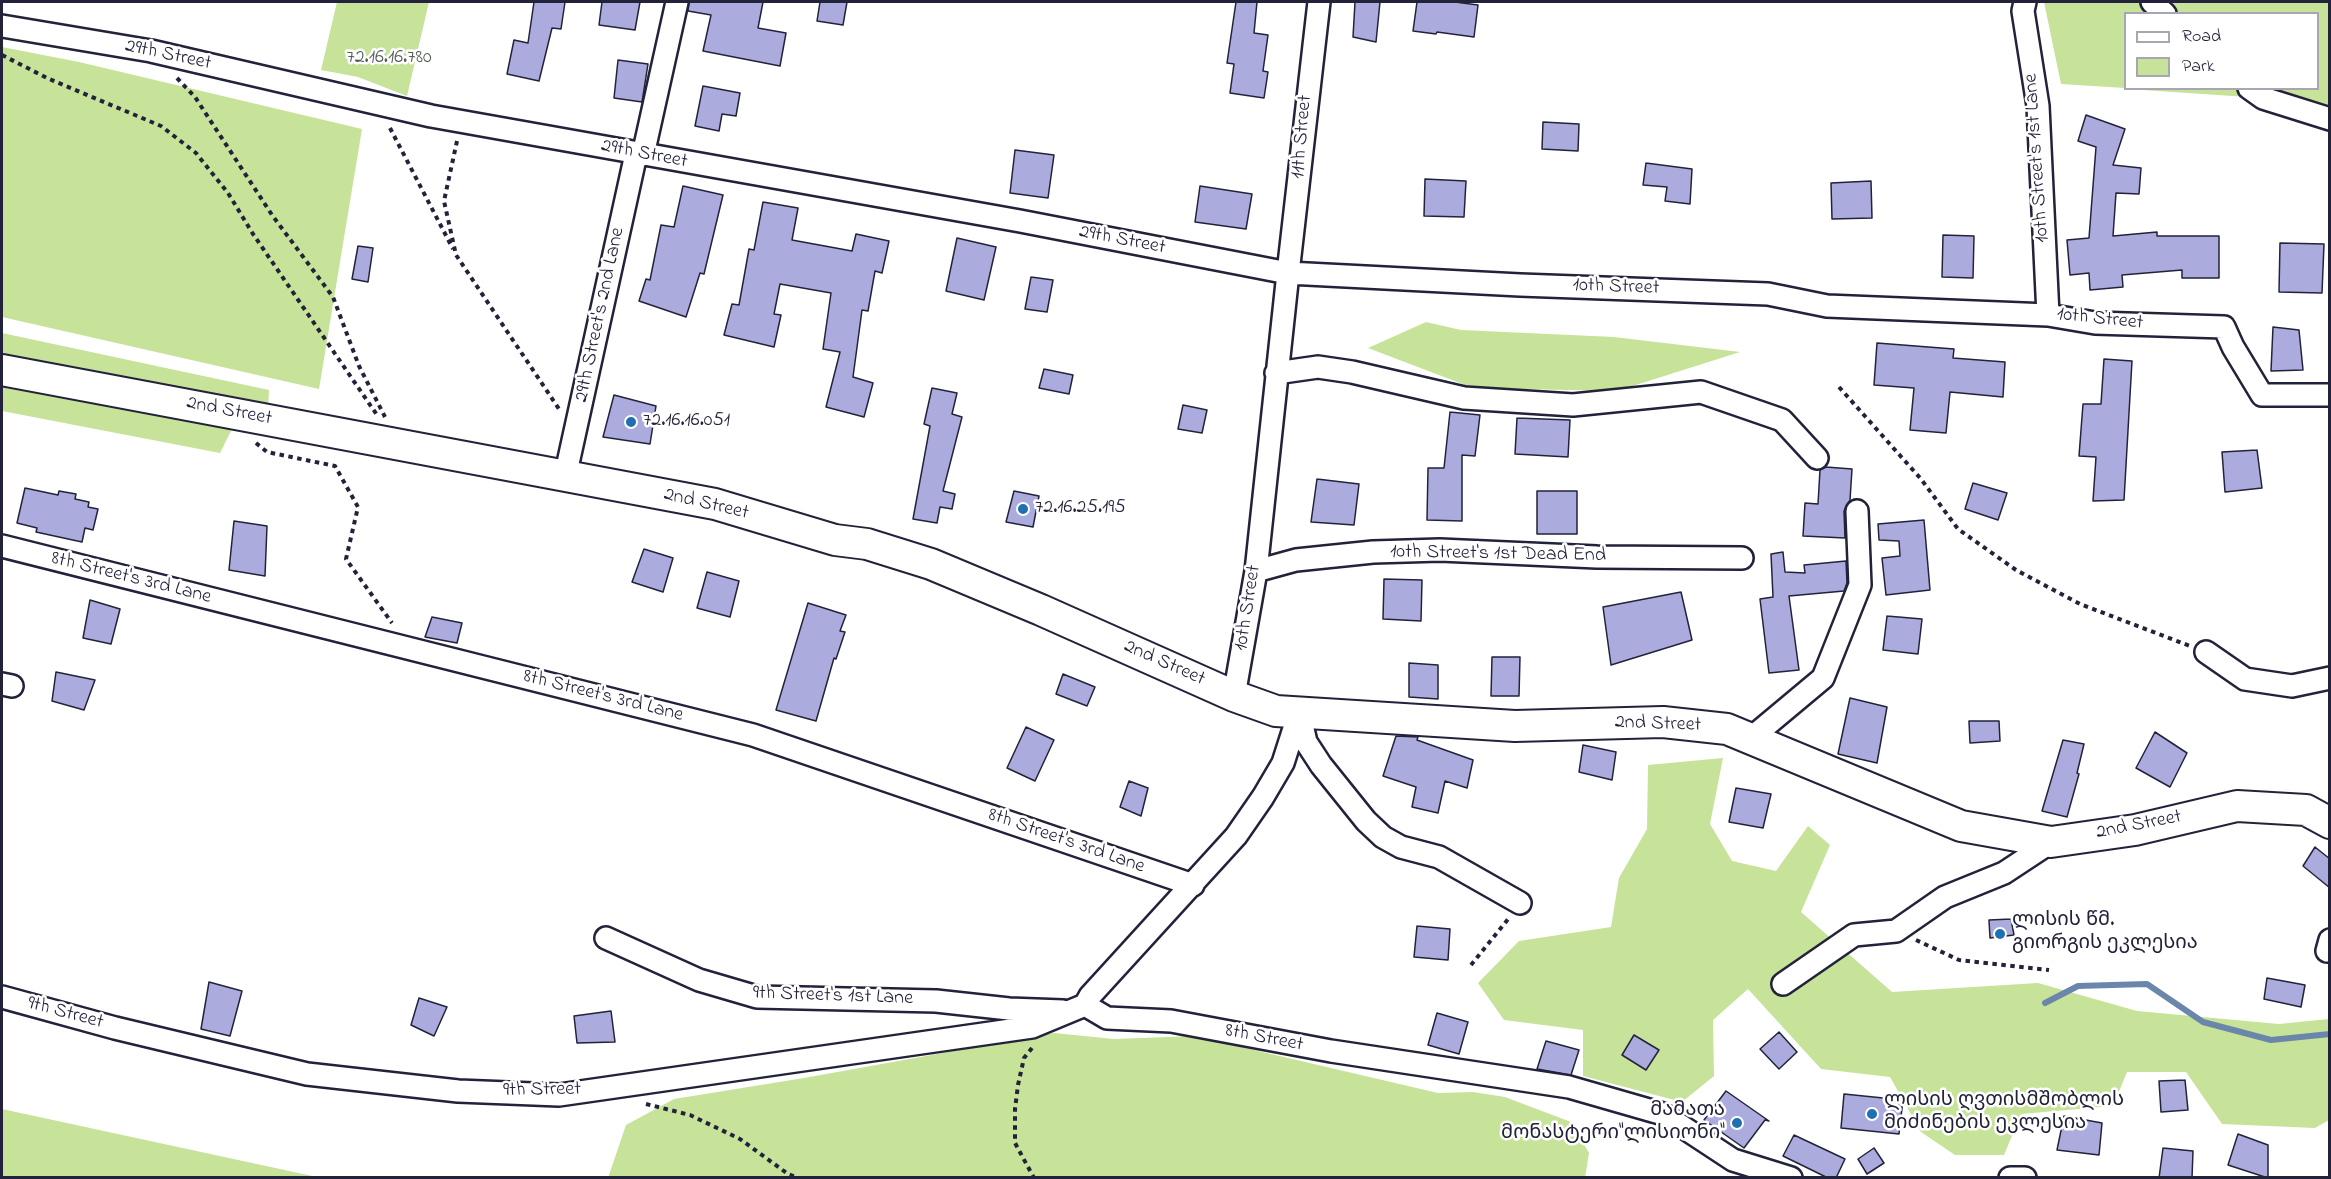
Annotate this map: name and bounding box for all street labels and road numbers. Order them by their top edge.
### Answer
street label: 29th Street [123,35,213,77]
street label: 10th Street's 1st Lane [2020,73,2056,243]
street label: 11th Street [1287,94,1319,180]
street label: 29th Street [599,135,689,175]
street label: 29th Street [1077,221,1167,261]
street label: 29th Street's 2nd Lane [571,225,631,405]
street label: 10th Street [1572,274,1660,302]
street label: 10th Street [2056,304,2144,336]
street label: 2nd Street [184,392,274,432]
street label: 2nd Street [661,484,751,526]
street label: 10th Street's 1st Dead End [1390,541,1606,569]
street label: 8th Street's 3rd Lane [48,548,214,610]
street label: 10th Street [1230,563,1268,653]
street label: 2nd Street [1120,635,1208,693]
street label: 8th Street's 3rd Lane [520,666,686,728]
street label: 2nd Street [1614,711,1702,739]
street label: 8th Street's 3rd Lane [985,804,1147,880]
street label: 2nd Street [2094,806,2184,846]
street label: 9th Street's 1st Lane [753,982,913,1012]
street label: 9th Street [24,992,106,1036]
street label: 8th Street [1223,1020,1305,1058]
street label: 9th Street [503,1078,581,1104]

